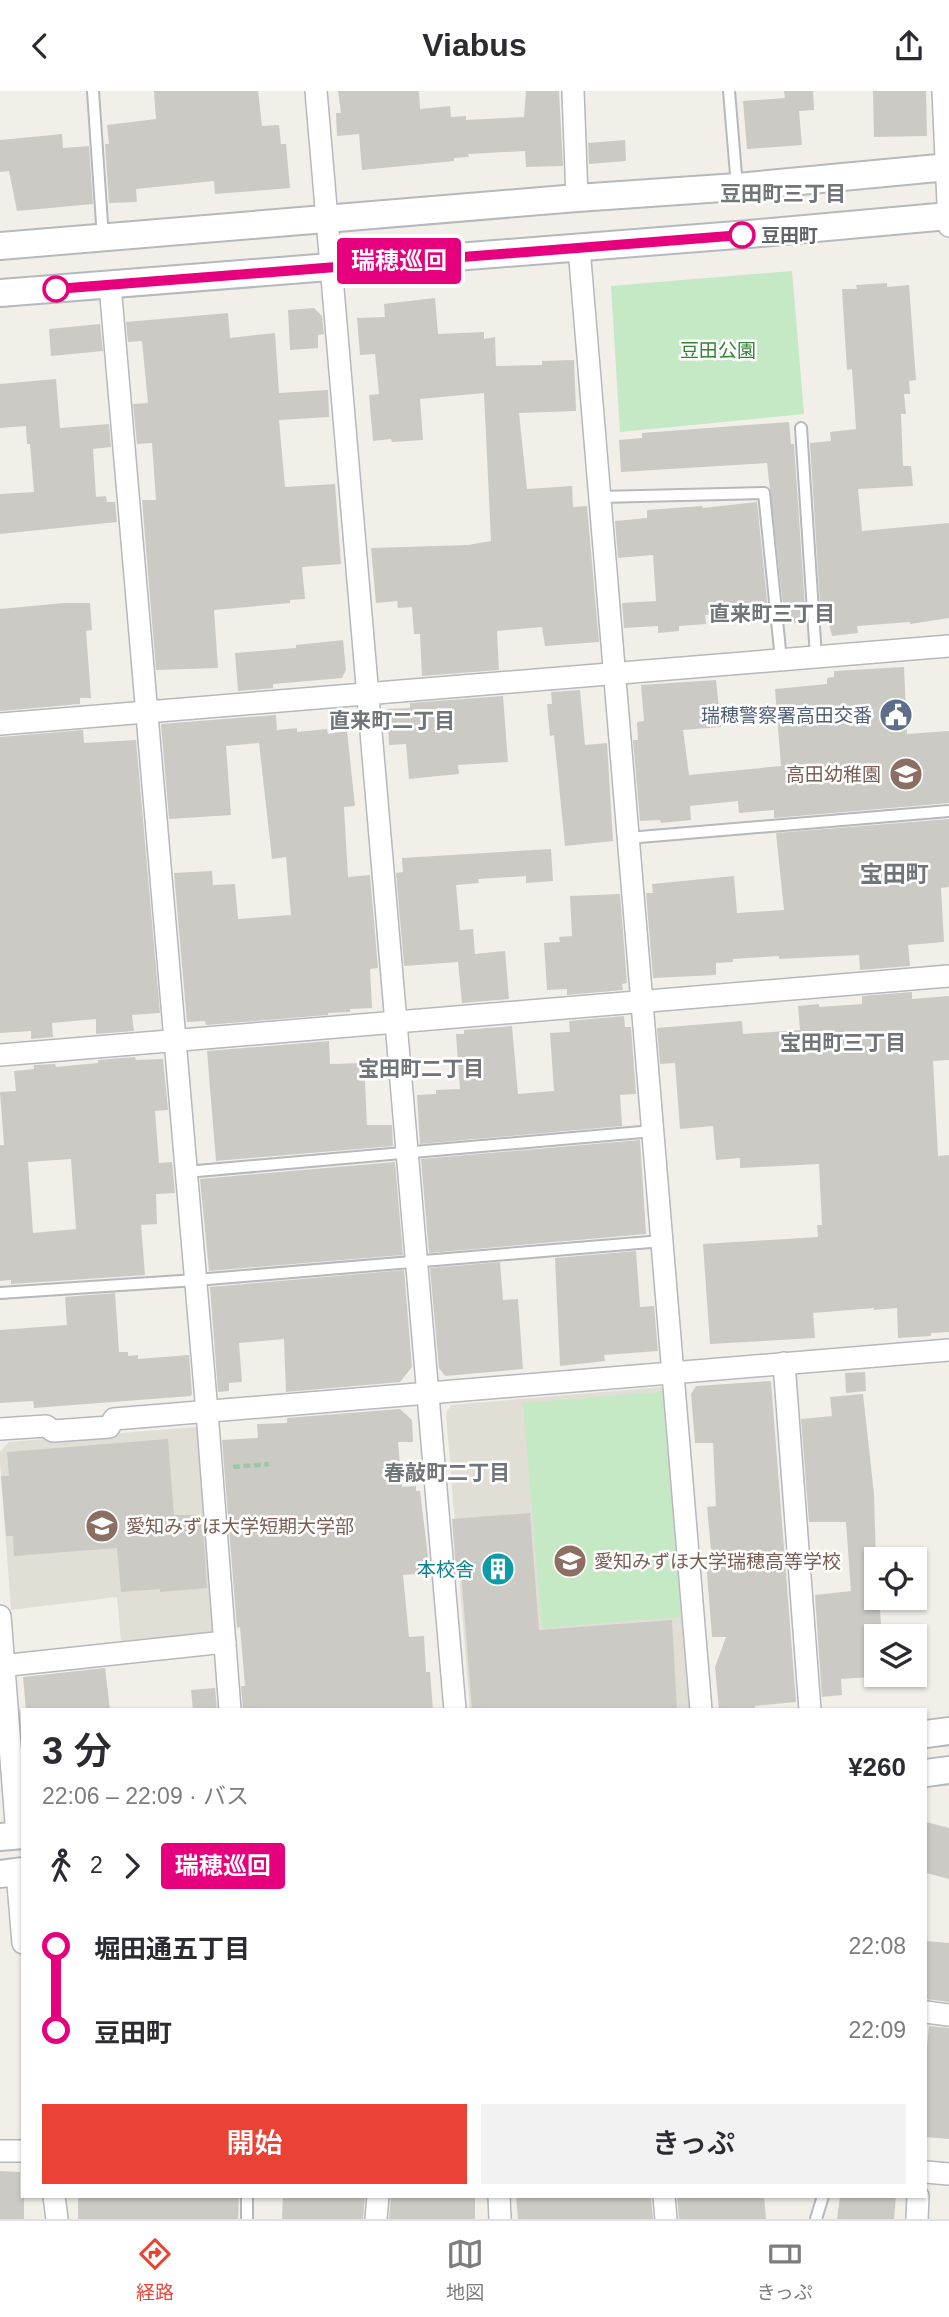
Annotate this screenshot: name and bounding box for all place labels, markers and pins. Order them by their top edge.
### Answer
marker: 豆田町 [729,222,755,248]
place label: 豆田町 [761,225,818,246]
unlabelled marker [43,276,69,302]
public building icon: 瑞穂警察署高田交番 [877,696,915,734]
place label: 瑞穂警察署高田交番 [701,705,872,726]
school or university icon: 高田幼稚園 [887,755,925,793]
place label: 高田幼稚園 [786,764,881,785]
school or university icon: 愛知みずほ大学短期大学部 [83,1507,121,1545]
place label: 愛知みずほ大学短期大学部 [126,1516,354,1537]
school or university icon: 愛知みずほ大学瑞穂高等学校 [551,1542,589,1580]
building icon: 本校舎 [479,1550,517,1588]
place label: 愛知みずほ大学瑞穂高等学校 [594,1551,841,1572]
place label: 本校舎 [417,1559,474,1580]

